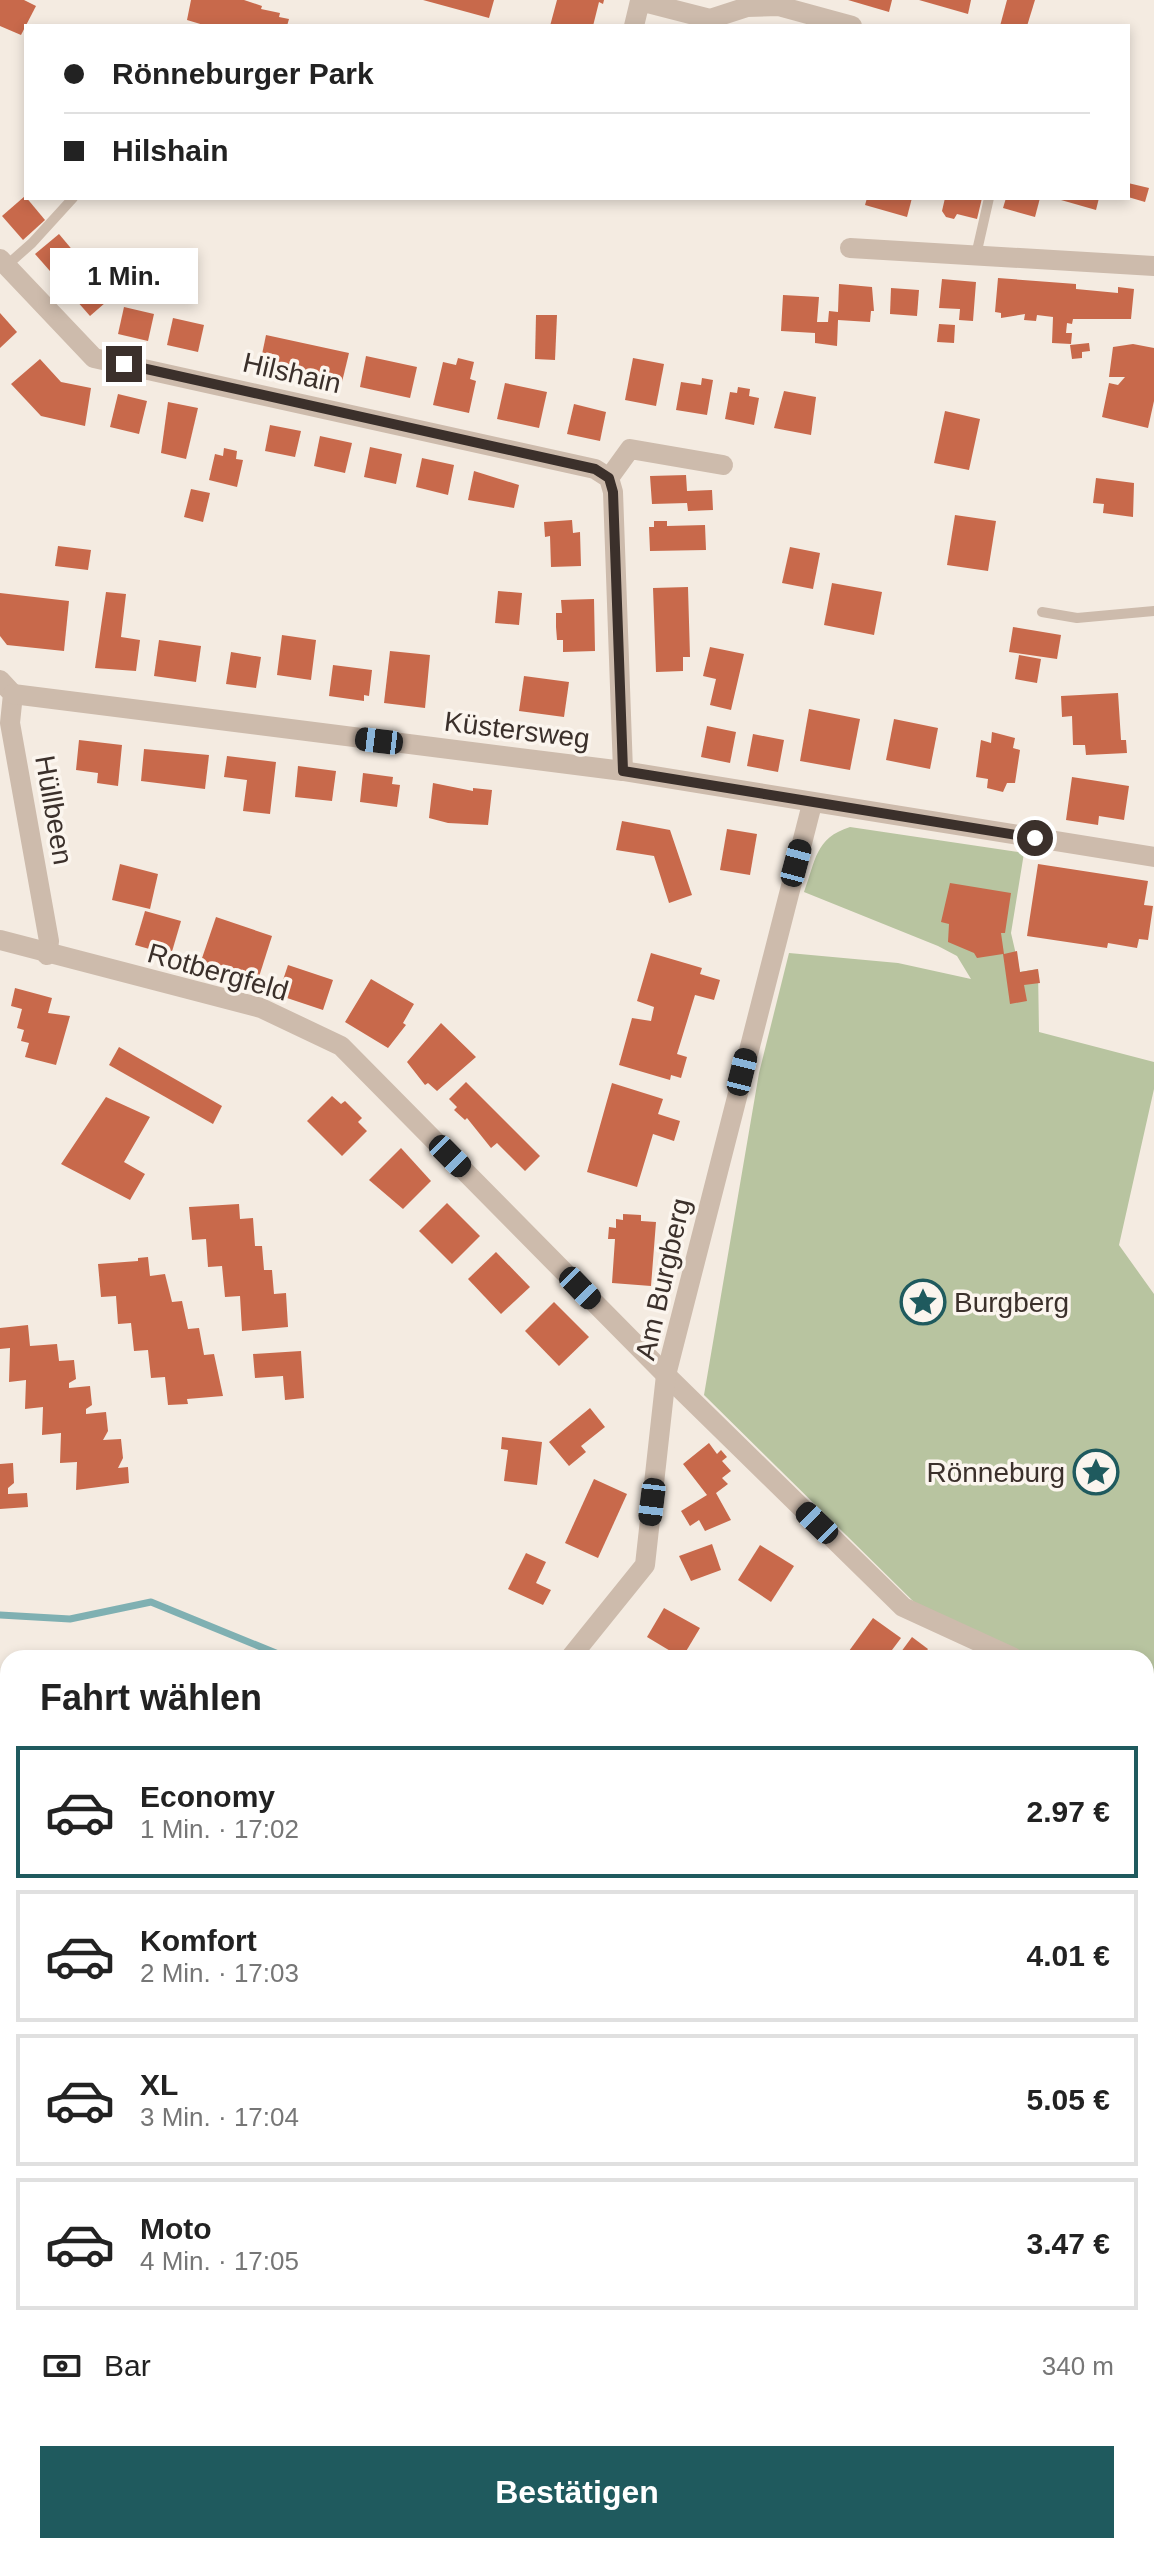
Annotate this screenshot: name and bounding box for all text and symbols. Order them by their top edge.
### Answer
text: Rönneburger Park [112,57,374,90]
text: Hilshain [112,134,229,167]
callout: 1 Min. [50,248,198,304]
text: 1 Min. [87,261,161,291]
route end [106,346,142,382]
street label: Hilshain [240,347,344,399]
street label: Küstersweg [443,706,591,754]
car [354,726,404,756]
street label: Hüllbeen [29,753,79,867]
route start [1017,820,1053,856]
car [778,837,814,889]
street label: Rotbergfeld [144,937,292,1007]
car [725,1046,759,1098]
car [425,1131,475,1181]
street label: Am Burgberg [629,1195,697,1363]
car [555,1262,605,1314]
place icon: Burgberg [899,1278,947,1326]
place label: Burgberg [954,1287,1069,1318]
place icon: Rönneburg [1072,1448,1120,1496]
place label: Rönneburg [926,1457,1065,1488]
car [637,1477,667,1527]
car [791,1498,843,1548]
text: Fahrt wählen [40,1677,262,1718]
icon: car [44,1776,116,1848]
text: Economy [140,1780,275,1813]
text: 2.97 € [1027,1795,1110,1828]
text: 1 Min. · 17:02 [140,1814,299,1844]
icon: car [44,1920,116,1992]
text: Komfort [140,1924,257,1957]
text: 4.01 € [1027,1939,1110,1972]
text: 2 Min. · 17:03 [140,1958,299,1988]
icon: car [44,2064,116,2136]
text: XL [140,2068,178,2101]
text: 5.05 € [1027,2083,1110,2116]
text: 3 Min. · 17:04 [140,2102,299,2132]
icon: car [44,2208,116,2280]
text: Moto [140,2212,212,2245]
text: 3.47 € [1027,2227,1110,2260]
text: 4 Min. · 17:05 [140,2246,299,2276]
icon: cash [40,2344,84,2388]
text: Bar [104,2349,151,2382]
text: 340 m [1042,2351,1114,2381]
button: Bestätigen [40,2446,1114,2538]

